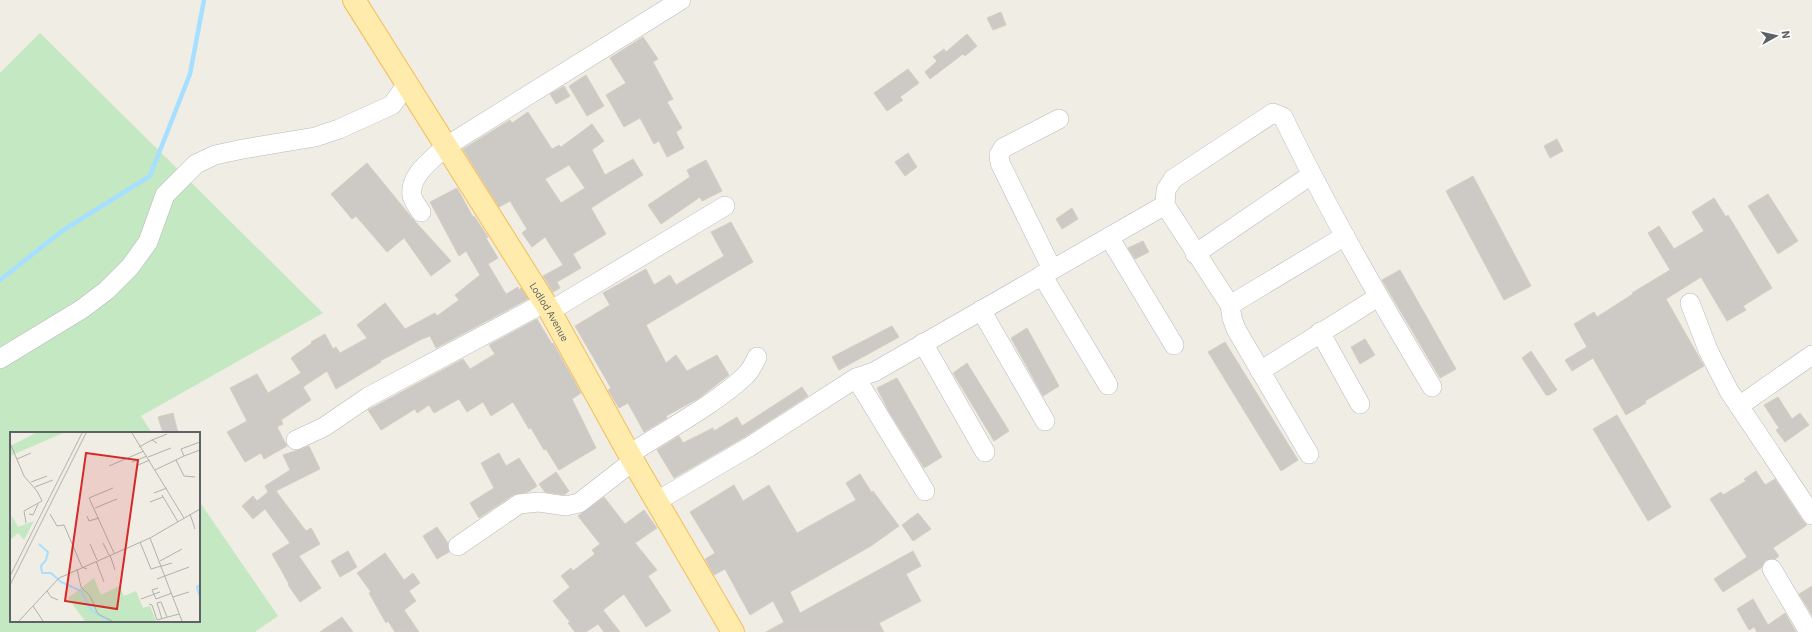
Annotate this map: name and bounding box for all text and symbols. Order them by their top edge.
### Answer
north arrow [1756,16,1796,56]
text: N [1778,30,1793,40]
street label: Lodlod Avenue [527,280,572,344]
inset map [10,432,200,622]

